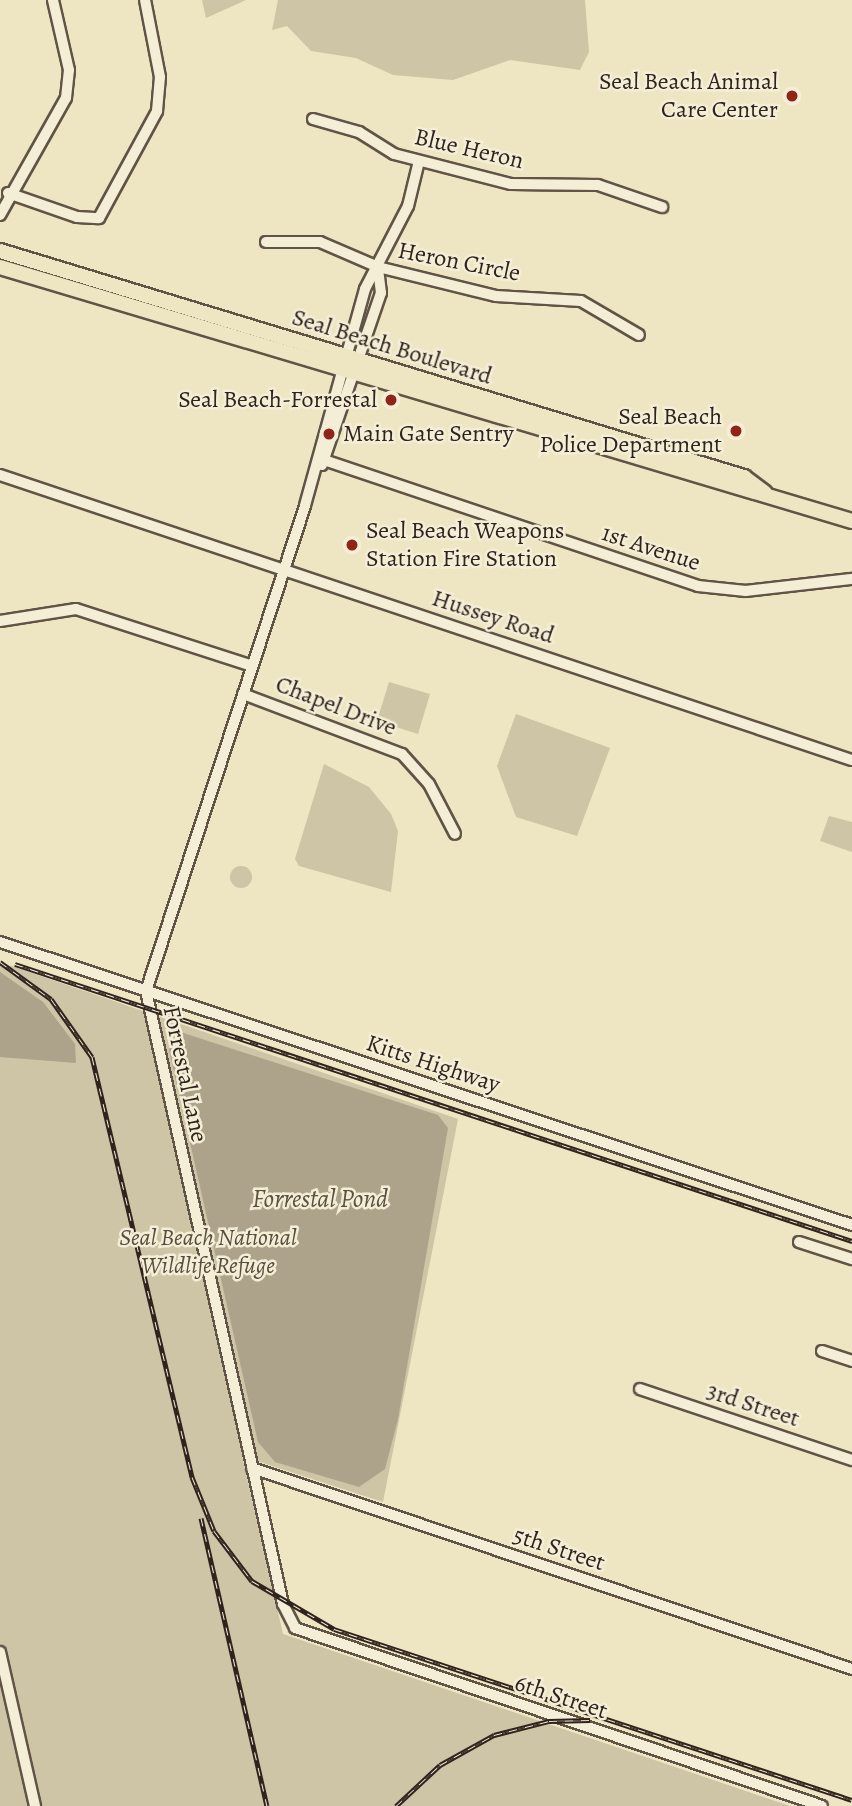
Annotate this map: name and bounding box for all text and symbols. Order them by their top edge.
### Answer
place label: Seal Beach Animal Care Center [599,68,778,124]
marker: Seal Beach Animal Care Center [784,88,800,104]
street label: Blue Heron [412,122,526,176]
street label: Heron Circle [395,236,523,288]
street label: Seal Beach Boulevard [289,303,495,391]
place label: Seal Beach-Forrestal [178,386,377,414]
marker: Seal Beach-Forrestal [383,392,399,408]
place label: Seal Beach Police Department [540,403,722,459]
place label: Main Gate Sentry [343,420,514,448]
marker: Seal Beach Police Department [728,423,744,439]
marker: Main Gate Sentry [321,426,337,442]
place label: Seal Beach Weapons Station Fire Station [366,517,564,573]
street label: 1st Avenue [598,519,704,577]
marker: Seal Beach Weapons Station Fire Station [344,537,360,553]
street label: Hussey Road [428,584,558,650]
street label: Chapel Drive [272,670,400,742]
street label: Forrestal Lane [156,1003,214,1145]
street label: Kitts Highway [362,1029,504,1099]
water label: Forrestal Pond [252,1183,388,1215]
park label: Seal Beach National Wildlife Refuge [119,1224,297,1280]
street label: 3rd Street [703,1377,803,1433]
street label: 5th Street [509,1521,609,1577]
street label: 6th Street [511,1669,611,1725]

